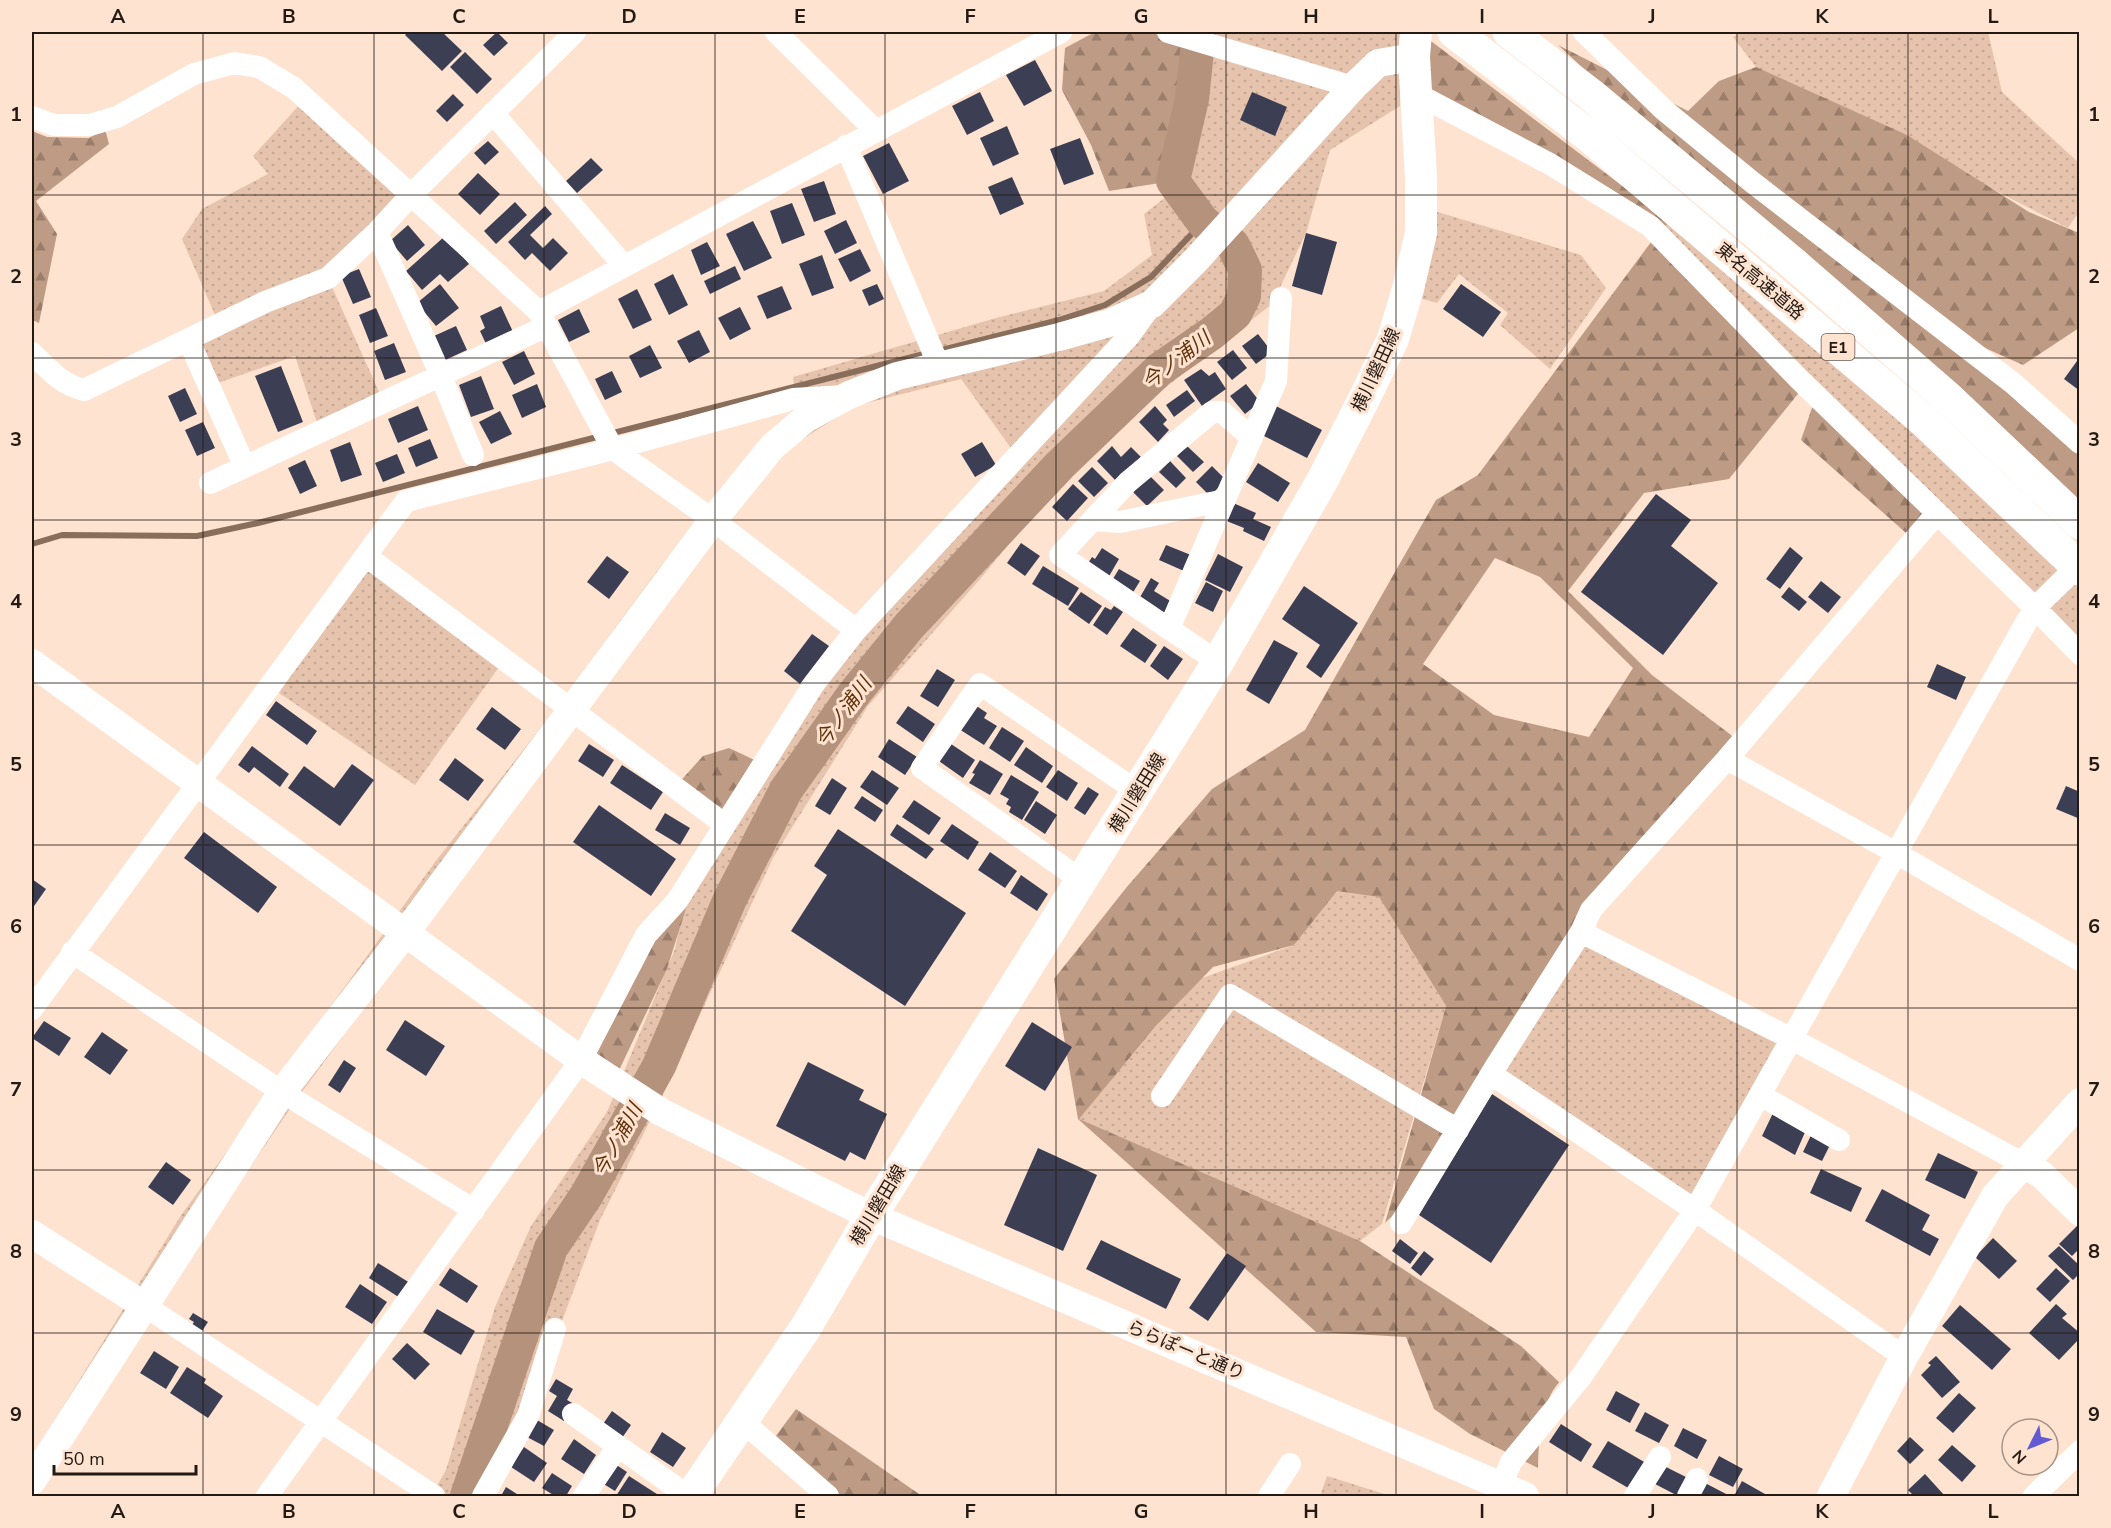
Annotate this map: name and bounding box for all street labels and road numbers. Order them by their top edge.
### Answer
street label: 東名高速道路 [1711,237,1809,325]
street label: 横川磐田線 [1346,324,1406,416]
road number: E1 [1822,334,1854,360]
street label: 横川磐田線 [1103,748,1171,838]
street label: 横川磐田線 [845,1160,911,1250]
street label: ららぽーと通り [1123,1314,1249,1386]

